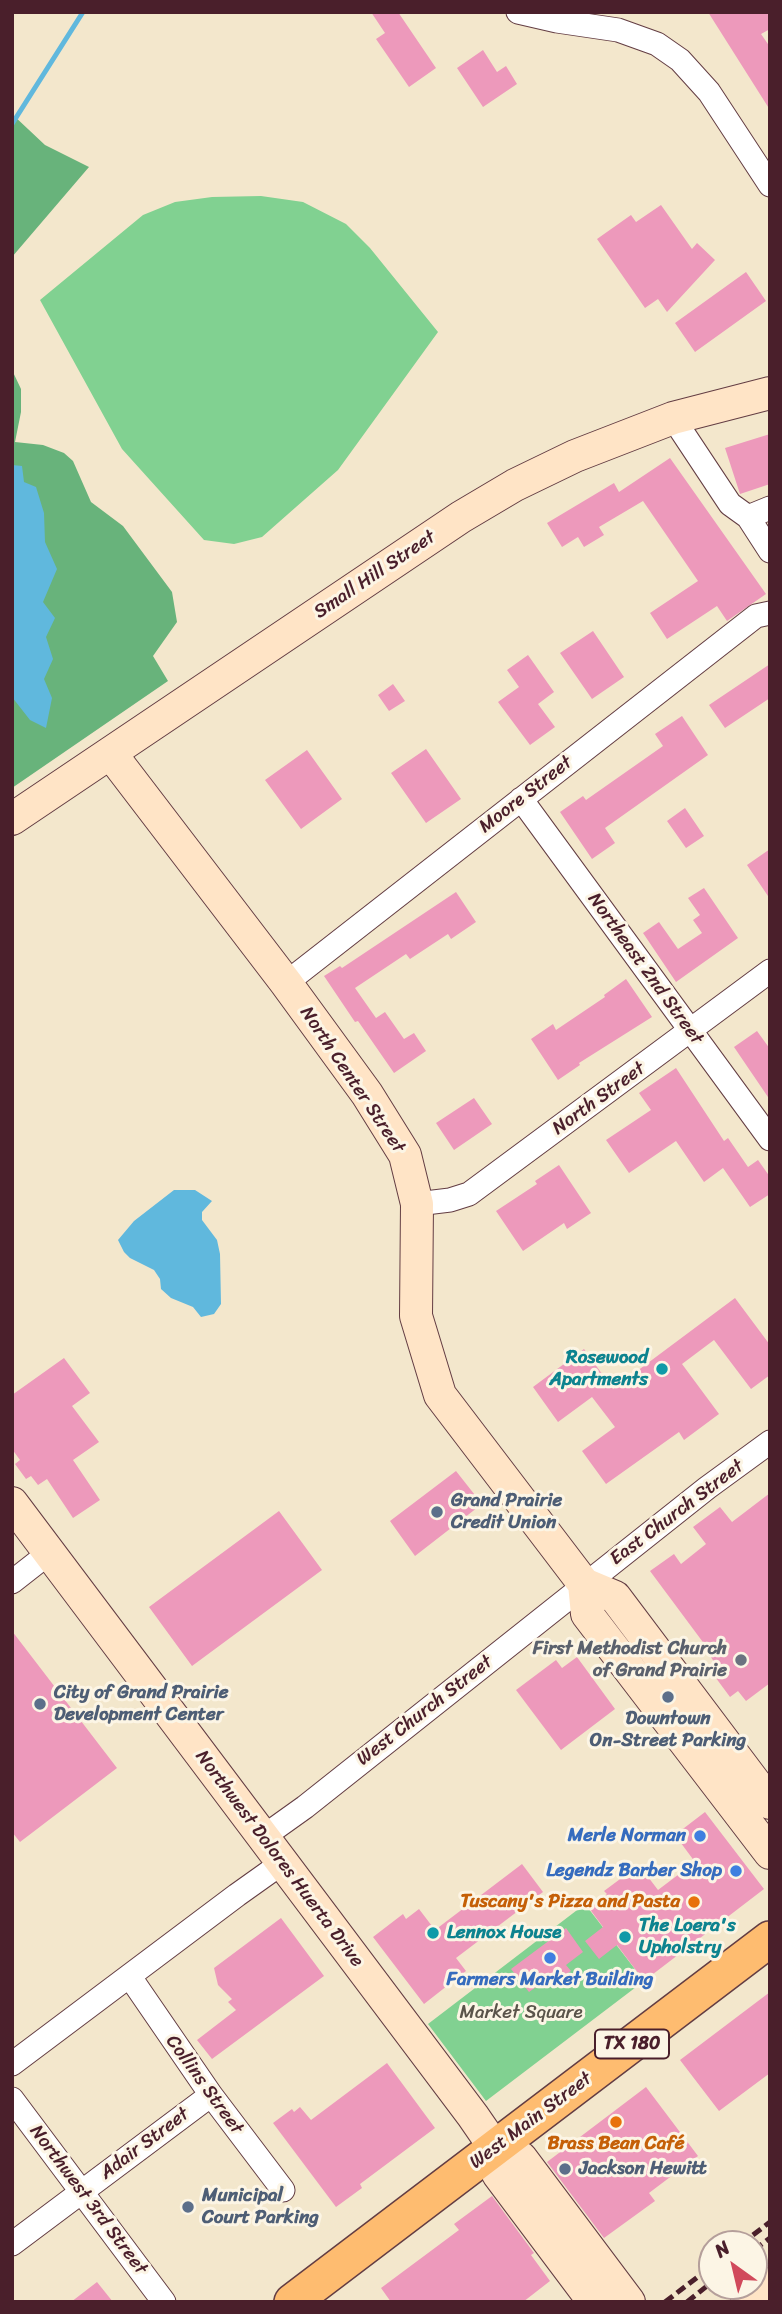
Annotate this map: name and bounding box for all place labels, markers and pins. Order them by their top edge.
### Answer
place label: Rosewood Apartments [550,1347,648,1391]
marker: Rosewood Apartments [654,1361,670,1377]
place label: Grand Prairie Credit Union [451,1490,562,1534]
marker: Grand Prairie Credit Union [429,1504,445,1520]
place label: First Methodist Church of Grand Prairie [533,1638,727,1682]
marker: First Methodist Church of Grand Prairie [733,1652,749,1668]
place label: City of Grand Prairie Development Center [54,1682,228,1726]
marker: Downtown On-Street Parking [660,1689,676,1705]
marker: City of Grand Prairie Development Center [32,1696,48,1712]
place label: Downtown On-Street Parking [590,1708,746,1752]
place label: Merle Norman [568,1825,686,1847]
marker: Merle Norman [692,1828,708,1844]
place label: Legendz Barber Shop [546,1860,722,1882]
marker: Legendz Barber Shop [728,1863,744,1879]
place label: Tuscany's Pizza and Pasta [461,1891,680,1913]
marker: Tuscany's Pizza and Pasta [686,1894,702,1910]
place label: The Loera's Upholstry [639,1915,736,1959]
place label: Lennox House [447,1922,562,1944]
marker: Lennox House [425,1925,441,1941]
marker: The Loera's Upholstry [617,1929,633,1945]
marker: Farmers Market Building [542,1950,558,1966]
place label: Farmers Market Building [447,1969,653,1991]
marker: Brass Bean Café [608,2114,624,2130]
place label: Brass Bean Café [548,2133,684,2155]
place label: Jackson Hewitt [579,2158,707,2180]
marker: Jackson Hewitt [557,2161,573,2177]
place label: Municipal Court Parking [202,2185,319,2229]
marker: Municipal Court Parking [180,2199,196,2215]

